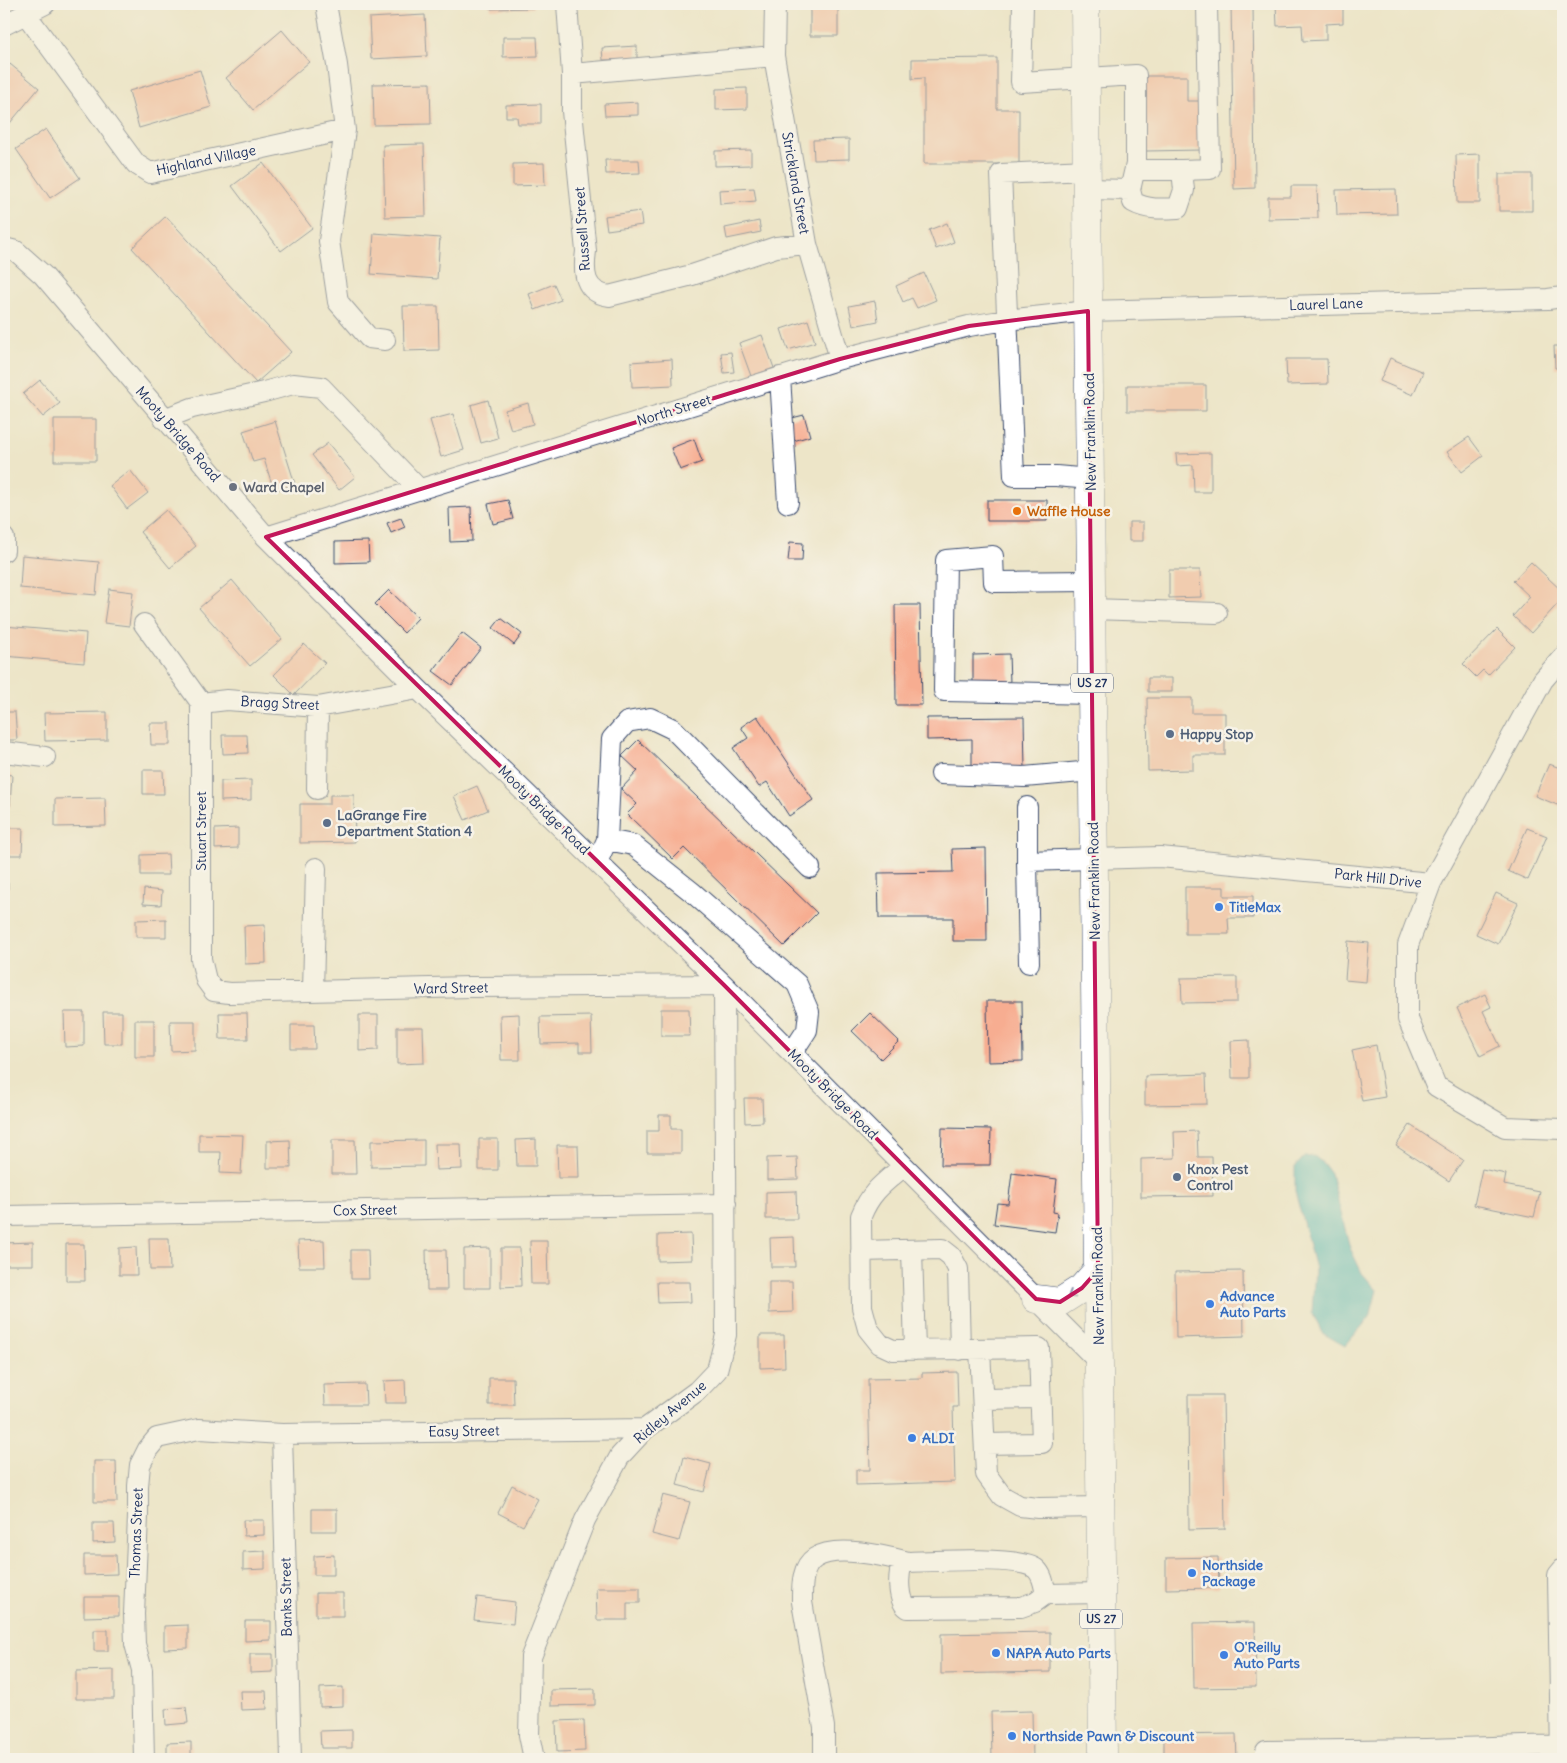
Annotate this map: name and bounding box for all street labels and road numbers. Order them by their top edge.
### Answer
street label: Strickland Street [778,130,814,236]
street label: Highland Village [155,141,257,179]
street label: Russell Street [570,186,594,272]
street label: Laurel Lane [1289,294,1363,314]
street label: New Franklin Road [1080,373,1100,491]
street label: Mooty Bridge Road [132,383,224,485]
street label: North Street [635,390,714,430]
road number: US 27 [1071,674,1113,692]
street label: Bragg Street [240,692,320,714]
street label: Mooty Bridge Road [494,762,594,858]
street label: Stuart Street [192,791,210,871]
street label: New Franklin Road [1084,822,1104,940]
street label: Park Hill Drive [1333,864,1423,892]
street label: Ward Street [413,978,489,998]
street label: Mooty Bridge Road [784,1045,882,1143]
street label: Cox Street [333,1200,398,1220]
street label: New Franklin Road [1088,1227,1108,1345]
street label: Ridley Avenue [630,1376,710,1448]
street label: Easy Street [428,1421,500,1441]
street label: Thomas Street [125,1487,147,1579]
street label: Banks Street [276,1557,296,1637]
road number: US 27 [1080,1610,1122,1628]

